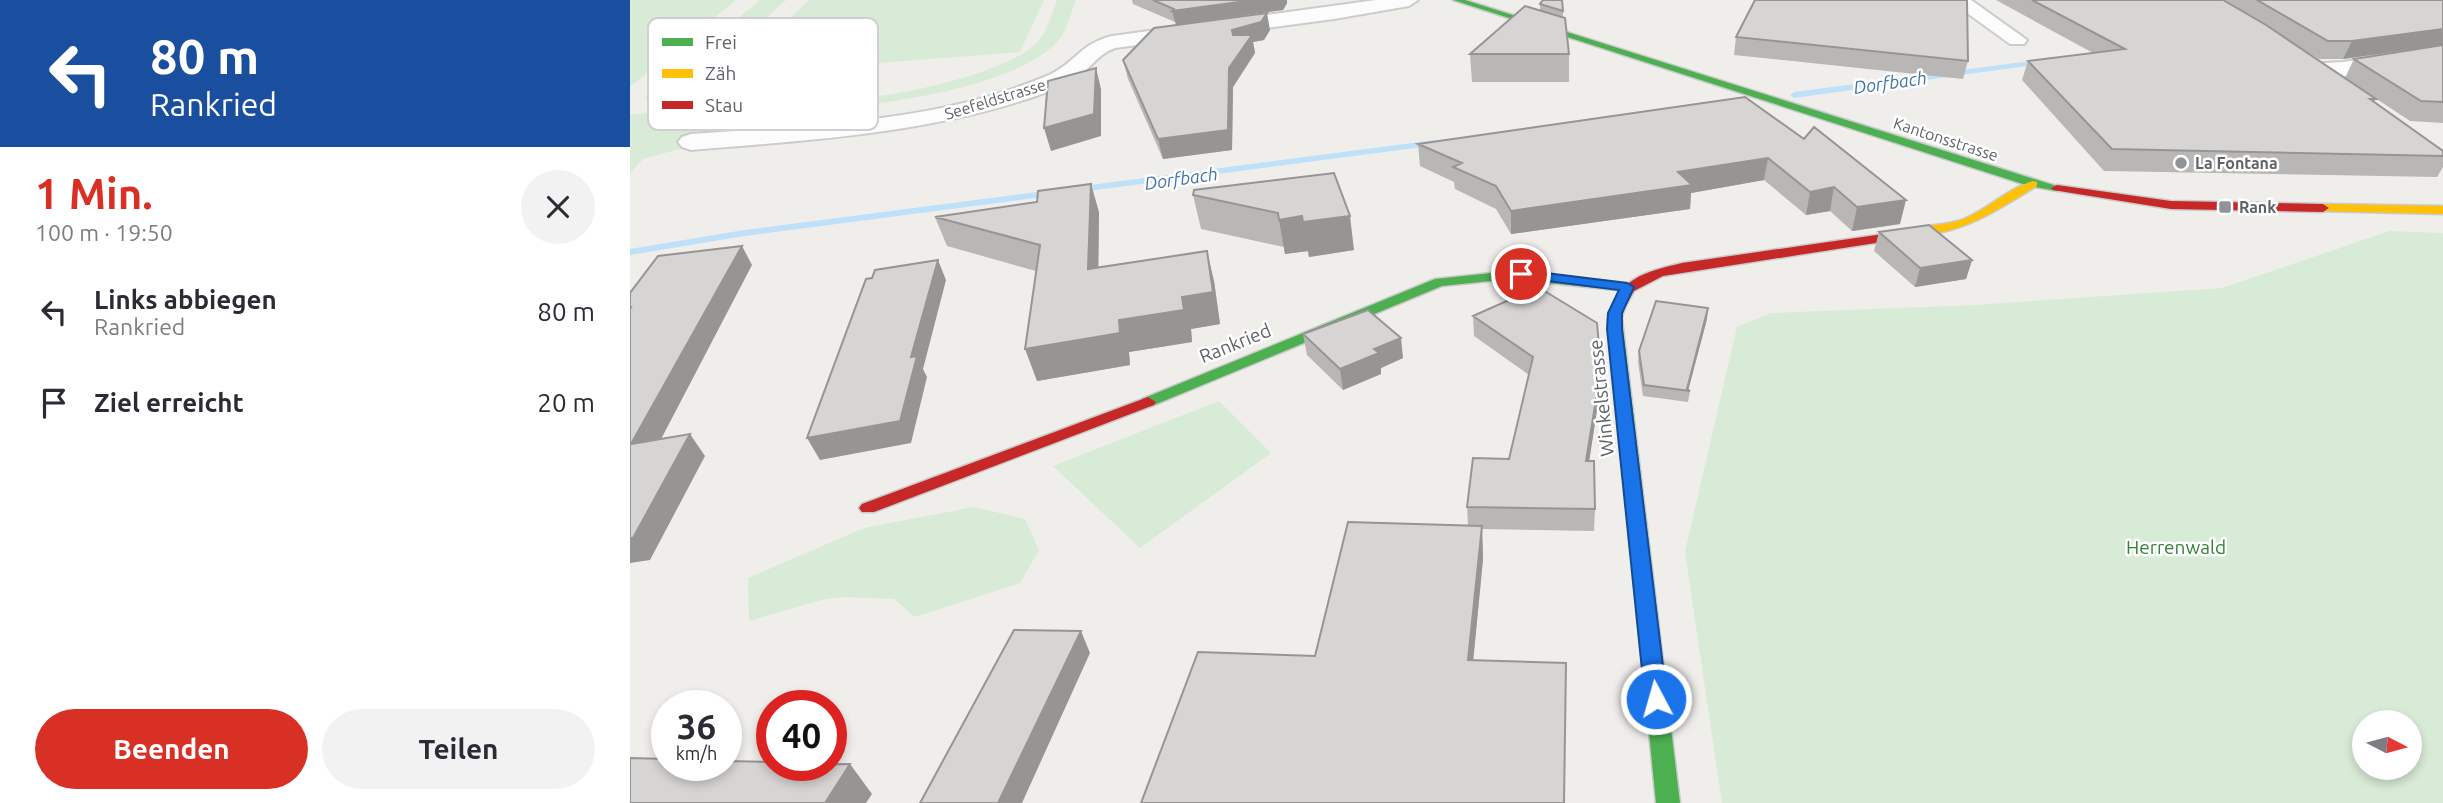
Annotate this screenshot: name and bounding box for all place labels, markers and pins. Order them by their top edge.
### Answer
place label: La Fontana [2195,154,2278,172]
marker: La Fontana [2173,155,2189,171]
place label: Rank [2239,198,2276,216]
marker: Rank [2217,199,2233,215]
pin [1491,244,1551,304]

